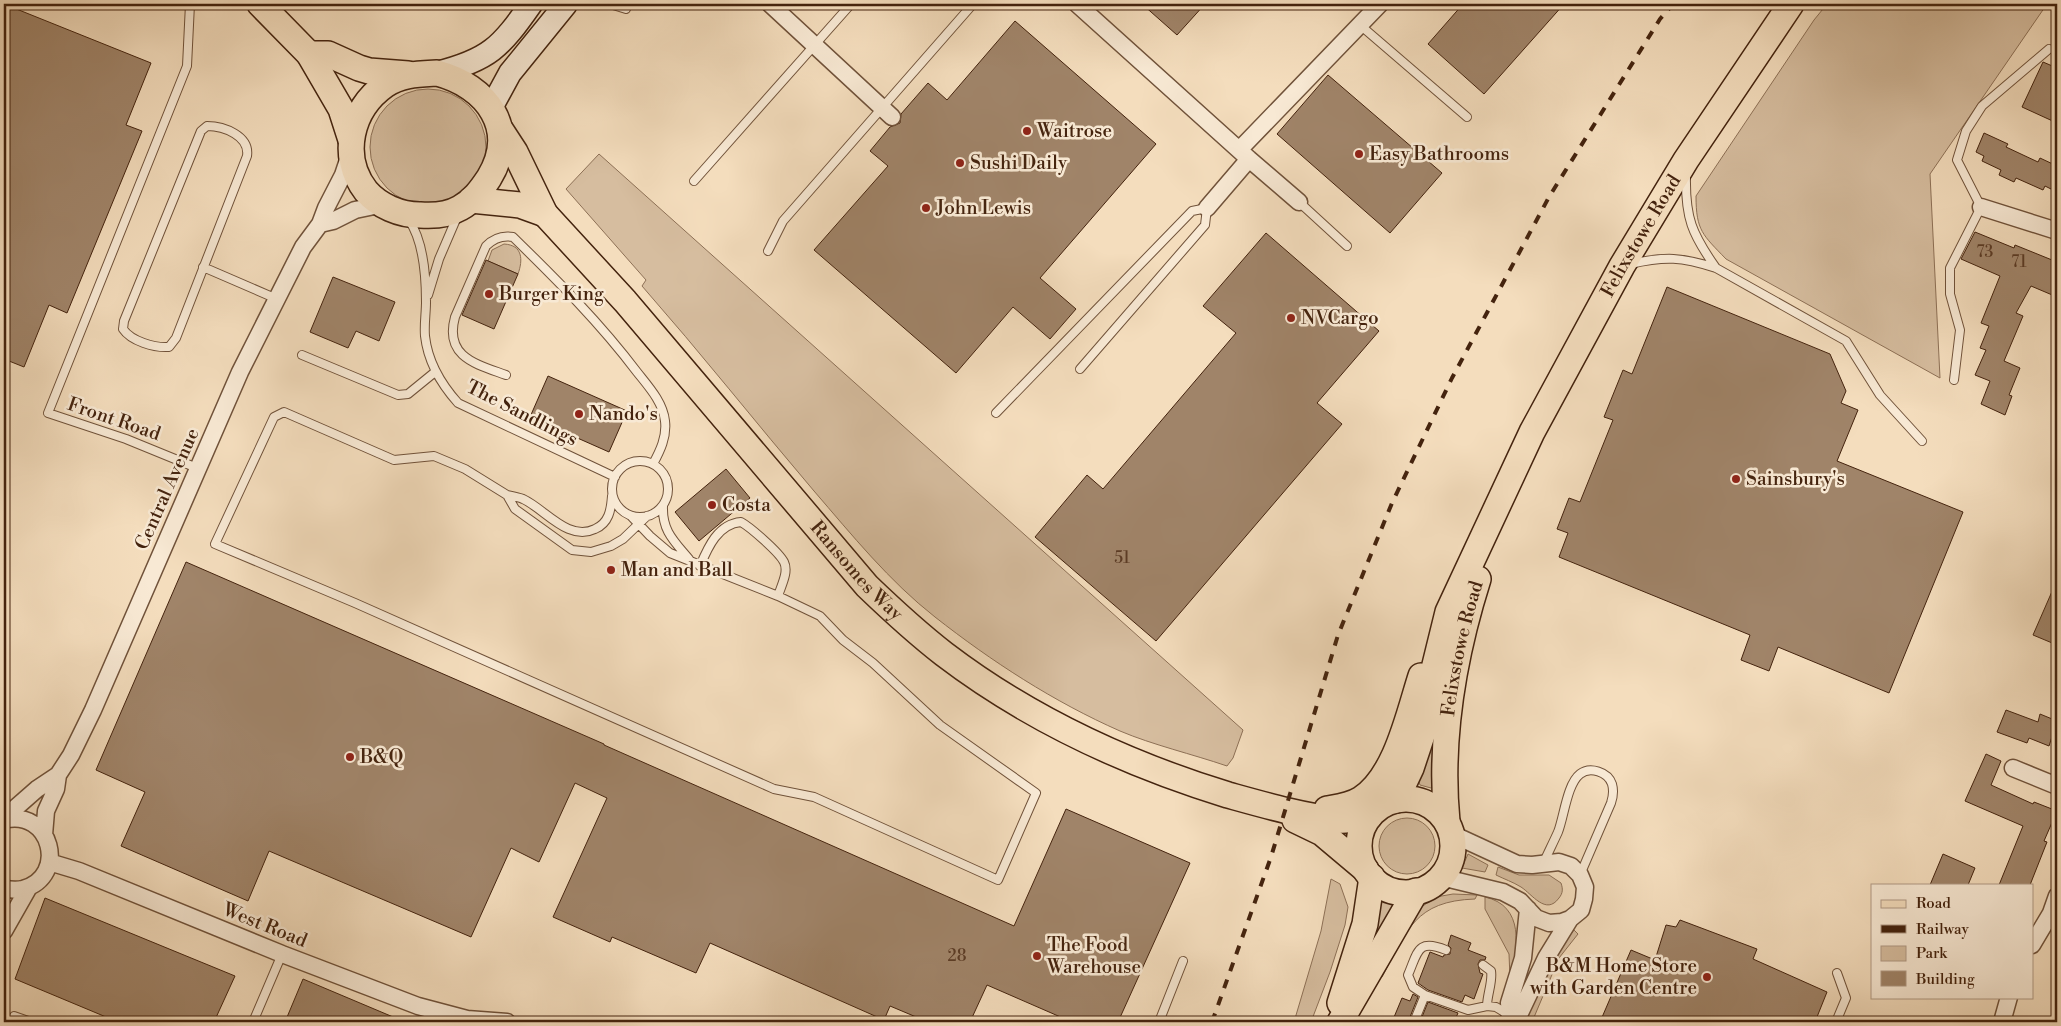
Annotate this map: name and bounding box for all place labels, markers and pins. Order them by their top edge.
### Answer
place label: Waitrose [1036,119,1112,143]
marker: Waitrose [1021,125,1033,137]
place label: Easy Bathrooms [1369,142,1509,166]
marker: Easy Bathrooms [1353,148,1365,160]
place label: Sushi Daily [970,151,1068,175]
marker: Sushi Daily [954,157,966,169]
place label: John Lewis [935,196,1031,220]
marker: John Lewis [920,202,932,214]
place label: Burger King [498,282,604,306]
marker: Burger King [483,288,495,300]
place label: NVCargo [1301,306,1379,330]
marker: NVCargo [1285,312,1297,324]
place label: Nando's [589,402,658,426]
marker: Nando's [573,408,585,420]
place label: Sainsbury's [1746,467,1845,491]
marker: Sainsbury's [1730,473,1742,485]
place label: Costa [722,493,771,517]
marker: Costa [706,499,718,511]
place label: Man and Ball [621,558,733,582]
marker: Man and Ball [605,564,617,576]
place label: B&Q [359,745,404,769]
marker: B&Q [344,751,356,763]
place label: The Food Warehouse [1046,933,1141,979]
marker: The Food Warehouse [1031,950,1043,962]
place label: B&M Home Store with Garden Centre [1529,954,1697,1000]
marker: B&M Home Store with Garden Centre [1701,971,1713,983]

